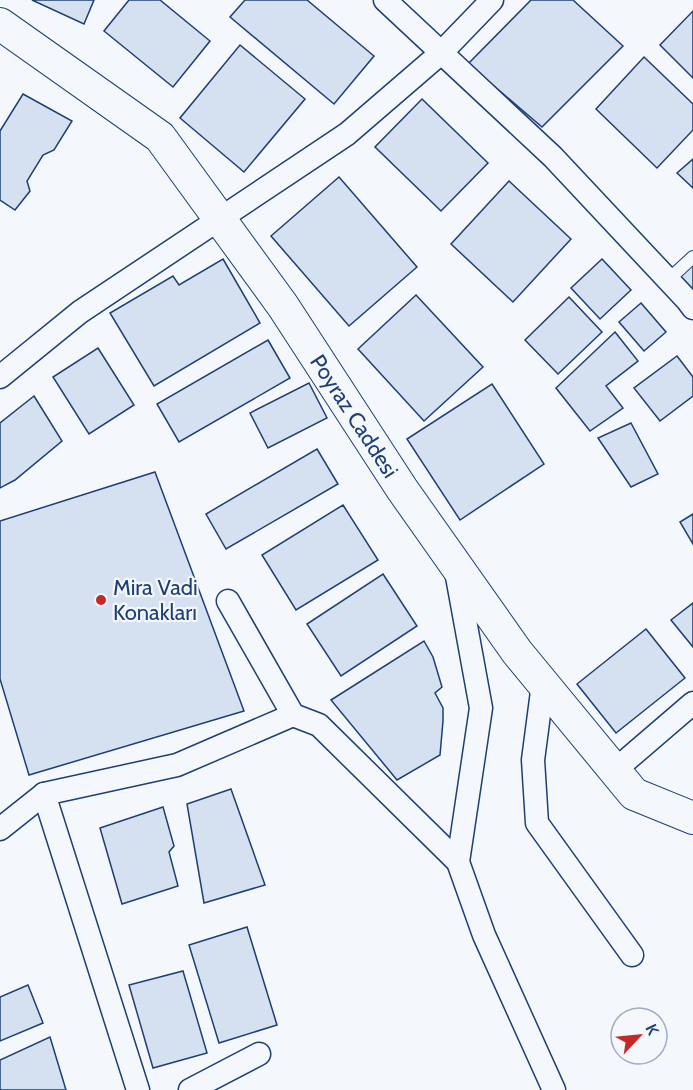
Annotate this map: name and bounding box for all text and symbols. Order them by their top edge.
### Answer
street label: Poyraz Caddesi [305,349,404,483]
place label: Mira Vadi Konakları [113,574,198,626]
marker: Mira Vadi Konakları [94,593,108,607]
north arrow [609,1006,669,1066]
text: K [641,1021,663,1038]

